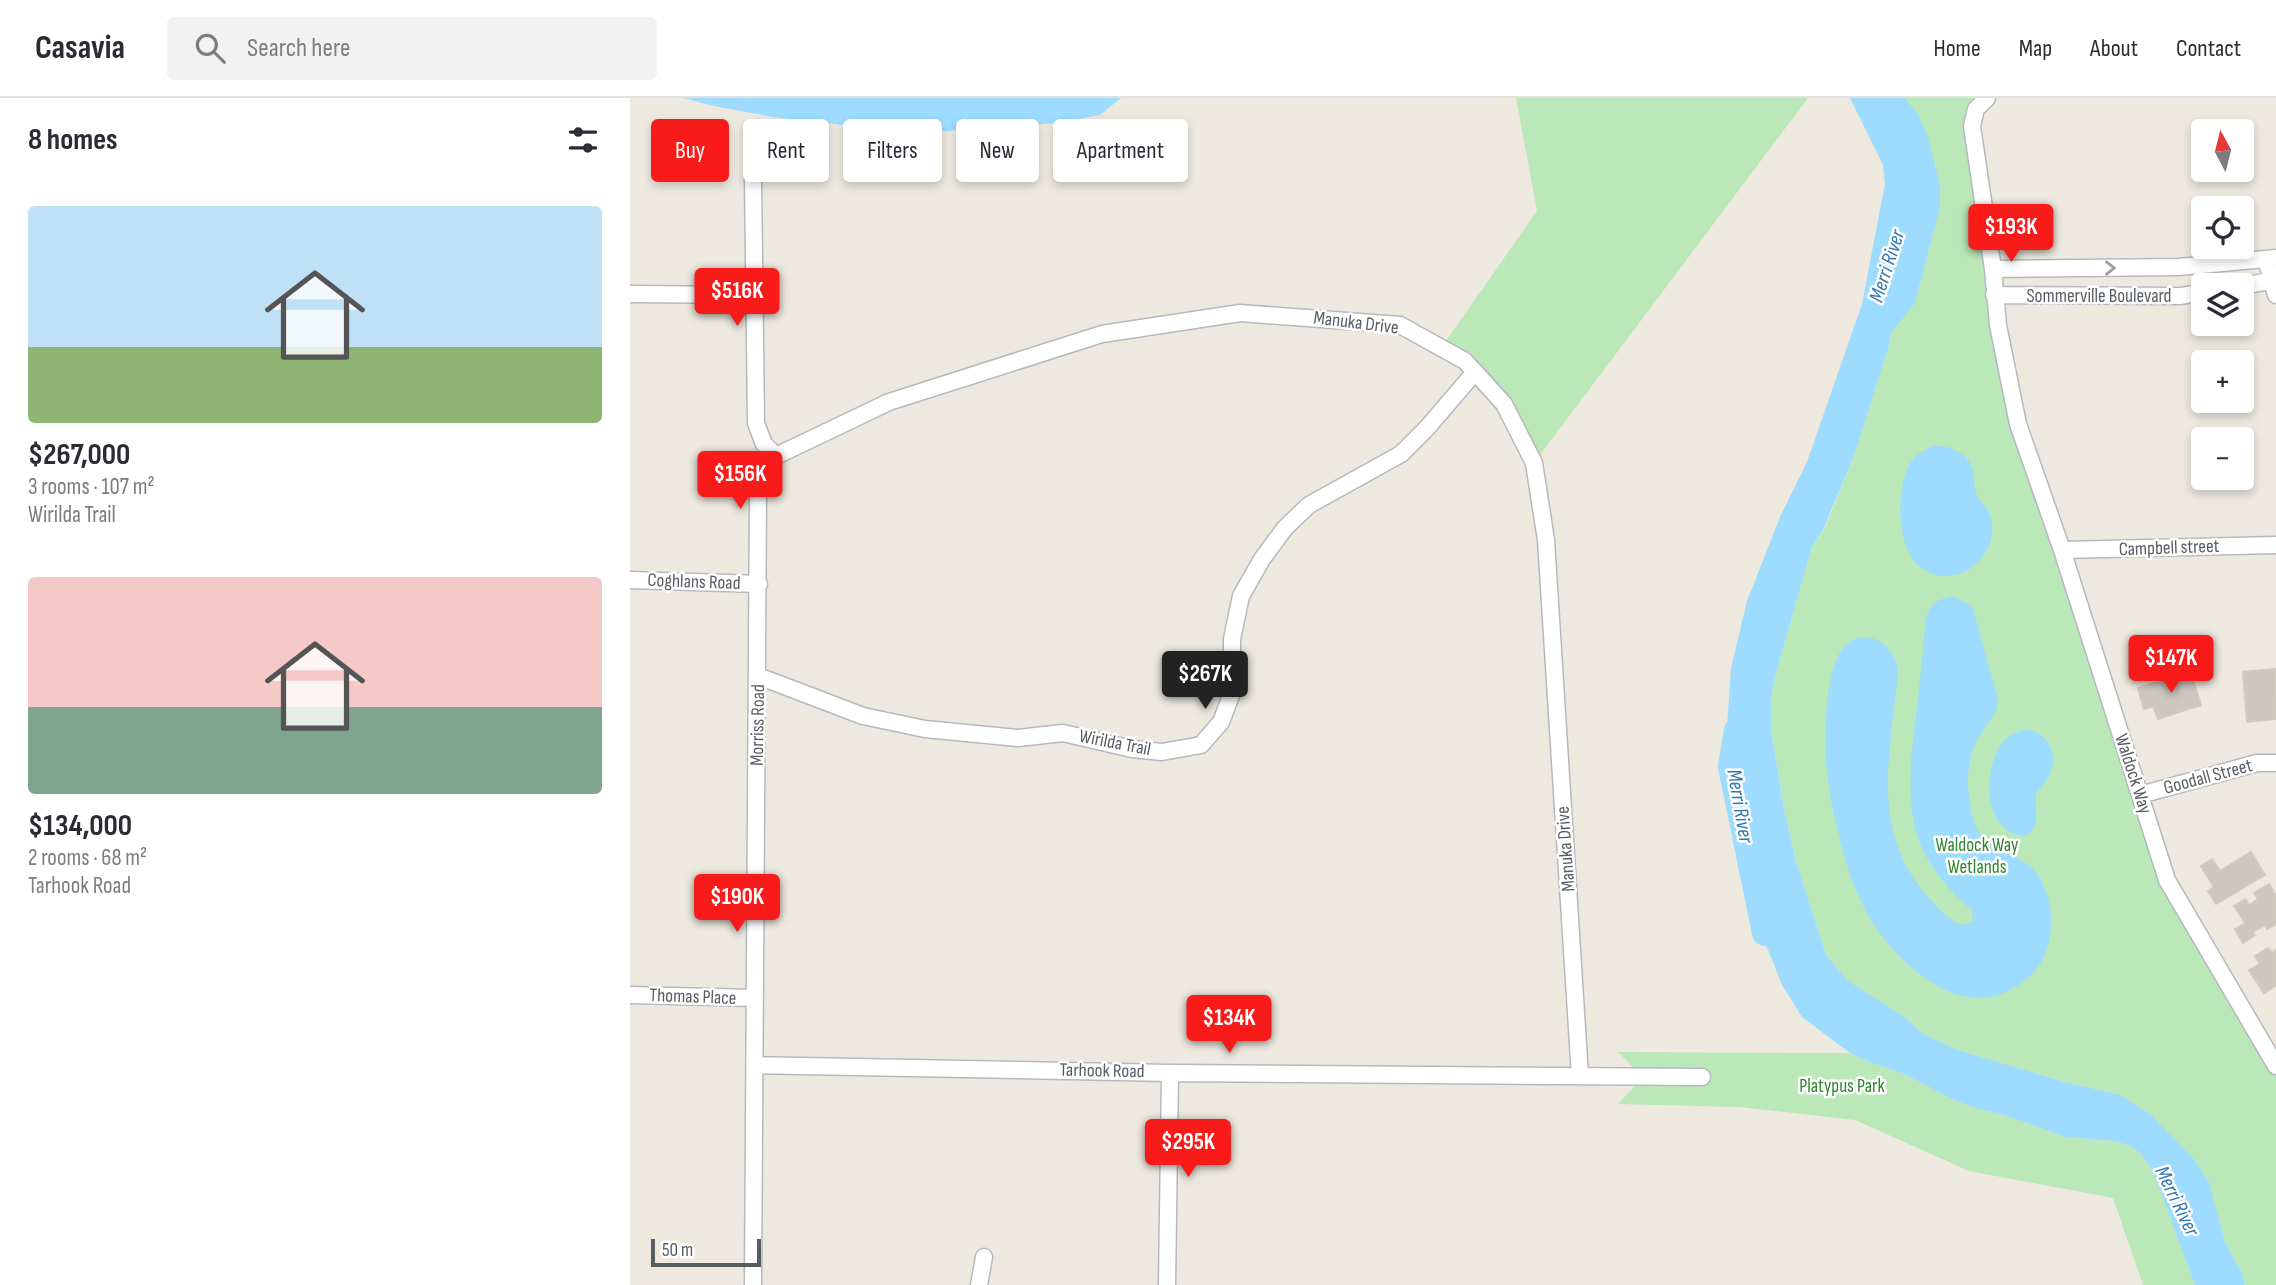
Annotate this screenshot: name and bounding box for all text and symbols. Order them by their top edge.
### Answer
search box [167,17,657,80]
text: Casavia [35,28,125,68]
icon: search [191,29,229,67]
text: Search here [247,33,350,64]
text: Home [1933,34,1981,63]
text: Map [2019,34,2052,63]
text: About [2090,34,2138,63]
text: Contact [2176,34,2241,63]
chip: Buy [651,119,729,182]
chip: Rent [743,119,829,182]
chip: Filters [843,119,942,182]
chip: New [956,119,1039,182]
chip: Apartment [1053,119,1188,182]
north arrow [2191,119,2254,182]
map controls [2191,119,2254,490]
icon: filters [564,121,602,159]
text: 8 homes [28,122,117,158]
button: locate [2191,196,2254,259]
pin: $193K [1962,204,2060,264]
text: $193K [1984,213,2038,241]
water label: Merri River [1864,226,1911,305]
icon: home [252,252,378,378]
one-way arrow [2105,260,2116,275]
pin: $516K [688,268,786,328]
button: layers [2191,273,2254,336]
text: $516K [710,277,764,305]
street label: Sommerville Boulevard [2026,285,2172,308]
street label: Manuka Drive [1312,306,1400,340]
button: + [2191,350,2254,413]
button: − [2191,427,2254,490]
text: $267,000 [28,437,130,473]
pin: $156K [691,452,789,511]
text: $156K [713,460,767,488]
text: 3 rooms · 107 m² [28,473,155,501]
text: Wirilda Trail [28,501,116,529]
street label: Campbell street [2118,535,2220,561]
street label: Coghlans Road [647,569,741,595]
icon: home [252,623,378,749]
pin: $147K [2122,636,2220,695]
text: $147K [2145,644,2197,672]
pin: $267K [1156,652,1254,711]
text: $267K [1178,660,1232,688]
street label: Morriss Road [746,684,770,766]
street label: Wirilda Trail [1077,725,1153,761]
street label: Waldock Way [2109,731,2157,818]
street label: Goodall Street [2161,754,2255,800]
water label: Merri River [1721,767,1759,846]
street label: Manuka Drive [1552,806,1580,892]
text: $134,000 [28,808,132,844]
park label: Waldock Way Wetlands [1936,834,2019,879]
text: 2 rooms · 68 m² [28,844,147,872]
text: Tarhook Road [28,872,131,900]
pin: $190K [688,874,786,934]
text: $190K [710,883,764,911]
street label: Thomas Place [649,984,737,1010]
pin: $134K [1180,996,1278,1055]
text: $134K [1202,1004,1256,1032]
street label: Tarhook Road [1059,1059,1145,1083]
park label: Platypus Park [1799,1075,1885,1098]
pin: $295K [1139,1119,1237,1179]
text: $295K [1161,1128,1215,1156]
water label: Merri River [2149,1162,2205,1241]
scale bar [651,1236,761,1268]
text: 50 m [662,1239,693,1262]

